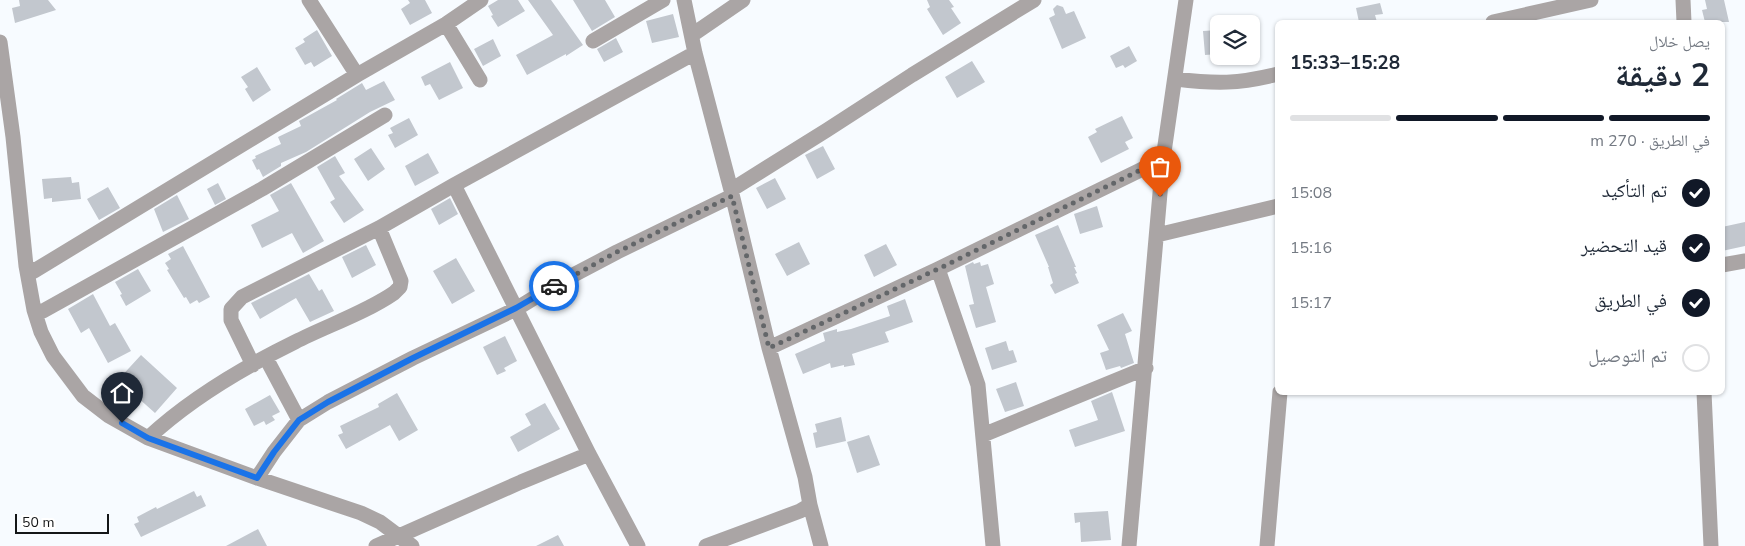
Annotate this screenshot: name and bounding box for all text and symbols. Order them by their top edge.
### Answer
map controls [1210,15,1260,65]
button: layers [1210,15,1260,65]
text: يصل خلال [1649,31,1710,53]
text: 15:28–15:33 [1290,50,1400,76]
text: 2 دقيقة [1615,54,1710,97]
text: في الطريق · 270 m [1590,130,1710,152]
pin [1139,146,1181,197]
icon: bag [1146,153,1174,181]
text: تم التأكيد [1602,178,1667,204]
icon: check [1682,179,1710,207]
text: 15:08 [1290,182,1332,204]
text: قيد التحضير [1581,233,1667,259]
icon: check [1682,234,1710,262]
text: 15:16 [1290,237,1332,259]
courier [529,261,579,311]
icon: car [540,272,568,300]
text: في الطريق [1594,288,1667,314]
icon: check [1682,289,1710,317]
text: 15:17 [1290,292,1332,314]
text: تم التوصيل [1588,343,1667,369]
pin [101,372,143,423]
icon: home [108,379,136,407]
scale bar [15,511,109,534]
text: 50 m [22,513,54,532]

